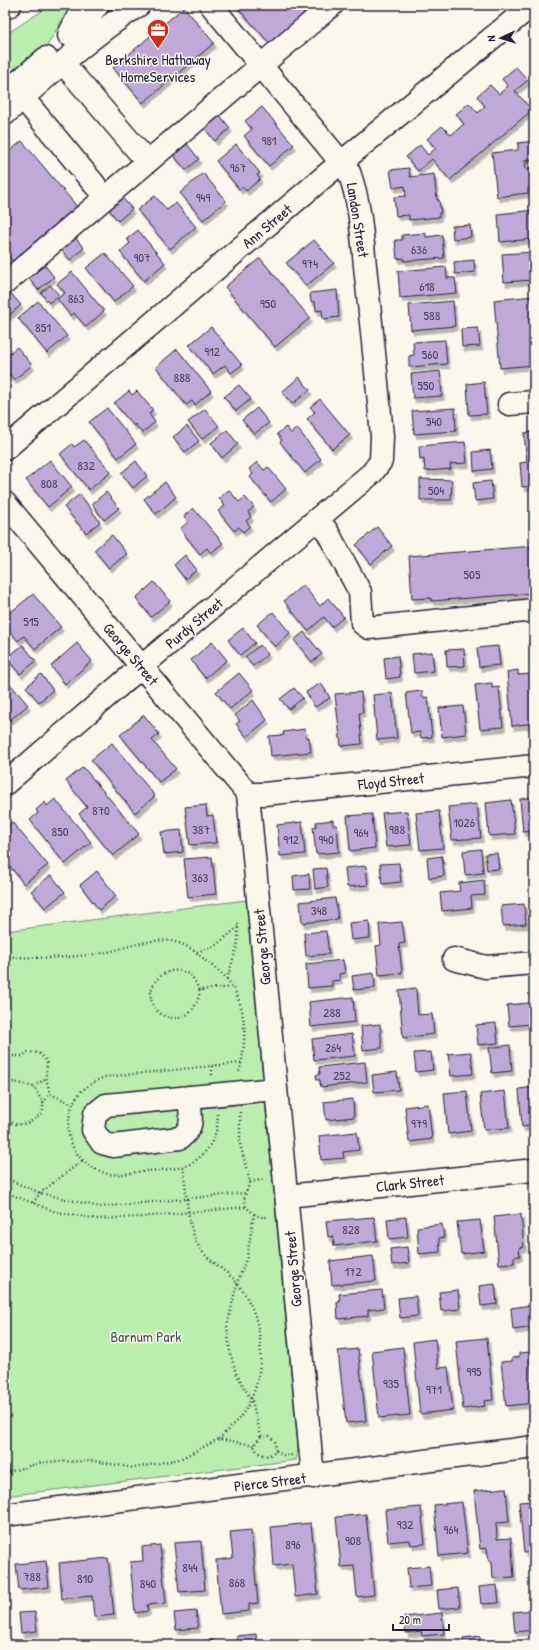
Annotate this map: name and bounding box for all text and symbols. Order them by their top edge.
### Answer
office icon: Berkshire Hathaway HomeServices [145,17,171,50]
north arrow [481,18,521,58]
text: N [484,35,498,42]
place label: Berkshire Hathaway HomeServices [105,49,211,87]
house number: 981 [261,131,277,149]
house number: 967 [230,158,246,176]
street label: Landon Street [342,181,374,260]
house number: 949 [196,188,210,206]
street label: Ann Street [238,198,297,253]
house number: 636 [411,240,427,258]
house number: 907 [133,248,151,266]
house number: 974 [302,254,318,272]
house number: 618 [419,277,435,295]
house number: 863 [68,289,84,307]
house number: 950 [260,294,276,312]
house number: 588 [424,306,441,324]
house number: 851 [35,318,51,336]
house number: 912 [204,342,220,360]
house number: 560 [422,345,438,363]
house number: 888 [174,368,191,386]
house number: 550 [418,376,435,394]
house number: 540 [426,412,442,430]
house number: 832 [77,456,95,474]
house number: 808 [40,474,58,492]
house number: 504 [428,481,444,499]
house number: 505 [464,565,481,583]
street label: Purdy Street [161,592,228,653]
house number: 515 [23,612,39,630]
street label: George Street [99,618,164,691]
street label: Floyd Street [356,767,426,795]
house number: 870 [92,801,110,819]
house number: 1026 [453,813,475,831]
house number: 387 [192,820,210,838]
house number: 988 [389,820,405,838]
house number: 850 [52,822,69,840]
house number: 964 [354,823,369,841]
house number: 912 [283,830,299,848]
house number: 940 [318,830,334,848]
house number: 363 [192,868,209,886]
house number: 348 [311,901,328,919]
street label: George Street [248,907,276,986]
house number: 288 [323,1003,341,1021]
house number: 264 [325,1038,341,1056]
house number: 252 [333,1066,351,1084]
house number: 979 [411,1114,427,1132]
street label: Clark Street [375,1169,446,1197]
house number: 828 [342,1220,360,1238]
street label: George Street [279,1229,307,1308]
house number: 172 [344,1262,362,1280]
park label: Barnum Park [111,1326,181,1347]
house number: 995 [466,1362,482,1380]
house number: 935 [383,1374,400,1392]
house number: 971 [426,1380,442,1398]
street label: Pierce Street [233,1467,308,1497]
house number: 932 [397,1515,413,1533]
house number: 964 [444,1520,459,1538]
house number: 908 [345,1531,361,1549]
house number: 896 [285,1535,301,1553]
house number: 844 [182,1558,198,1576]
house number: 788 [23,1567,41,1585]
house number: 810 [77,1569,93,1587]
house number: 868 [229,1573,246,1591]
house number: 840 [140,1574,156,1592]
scale bar [393,1606,449,1632]
text: 20 m [399,1611,421,1628]

